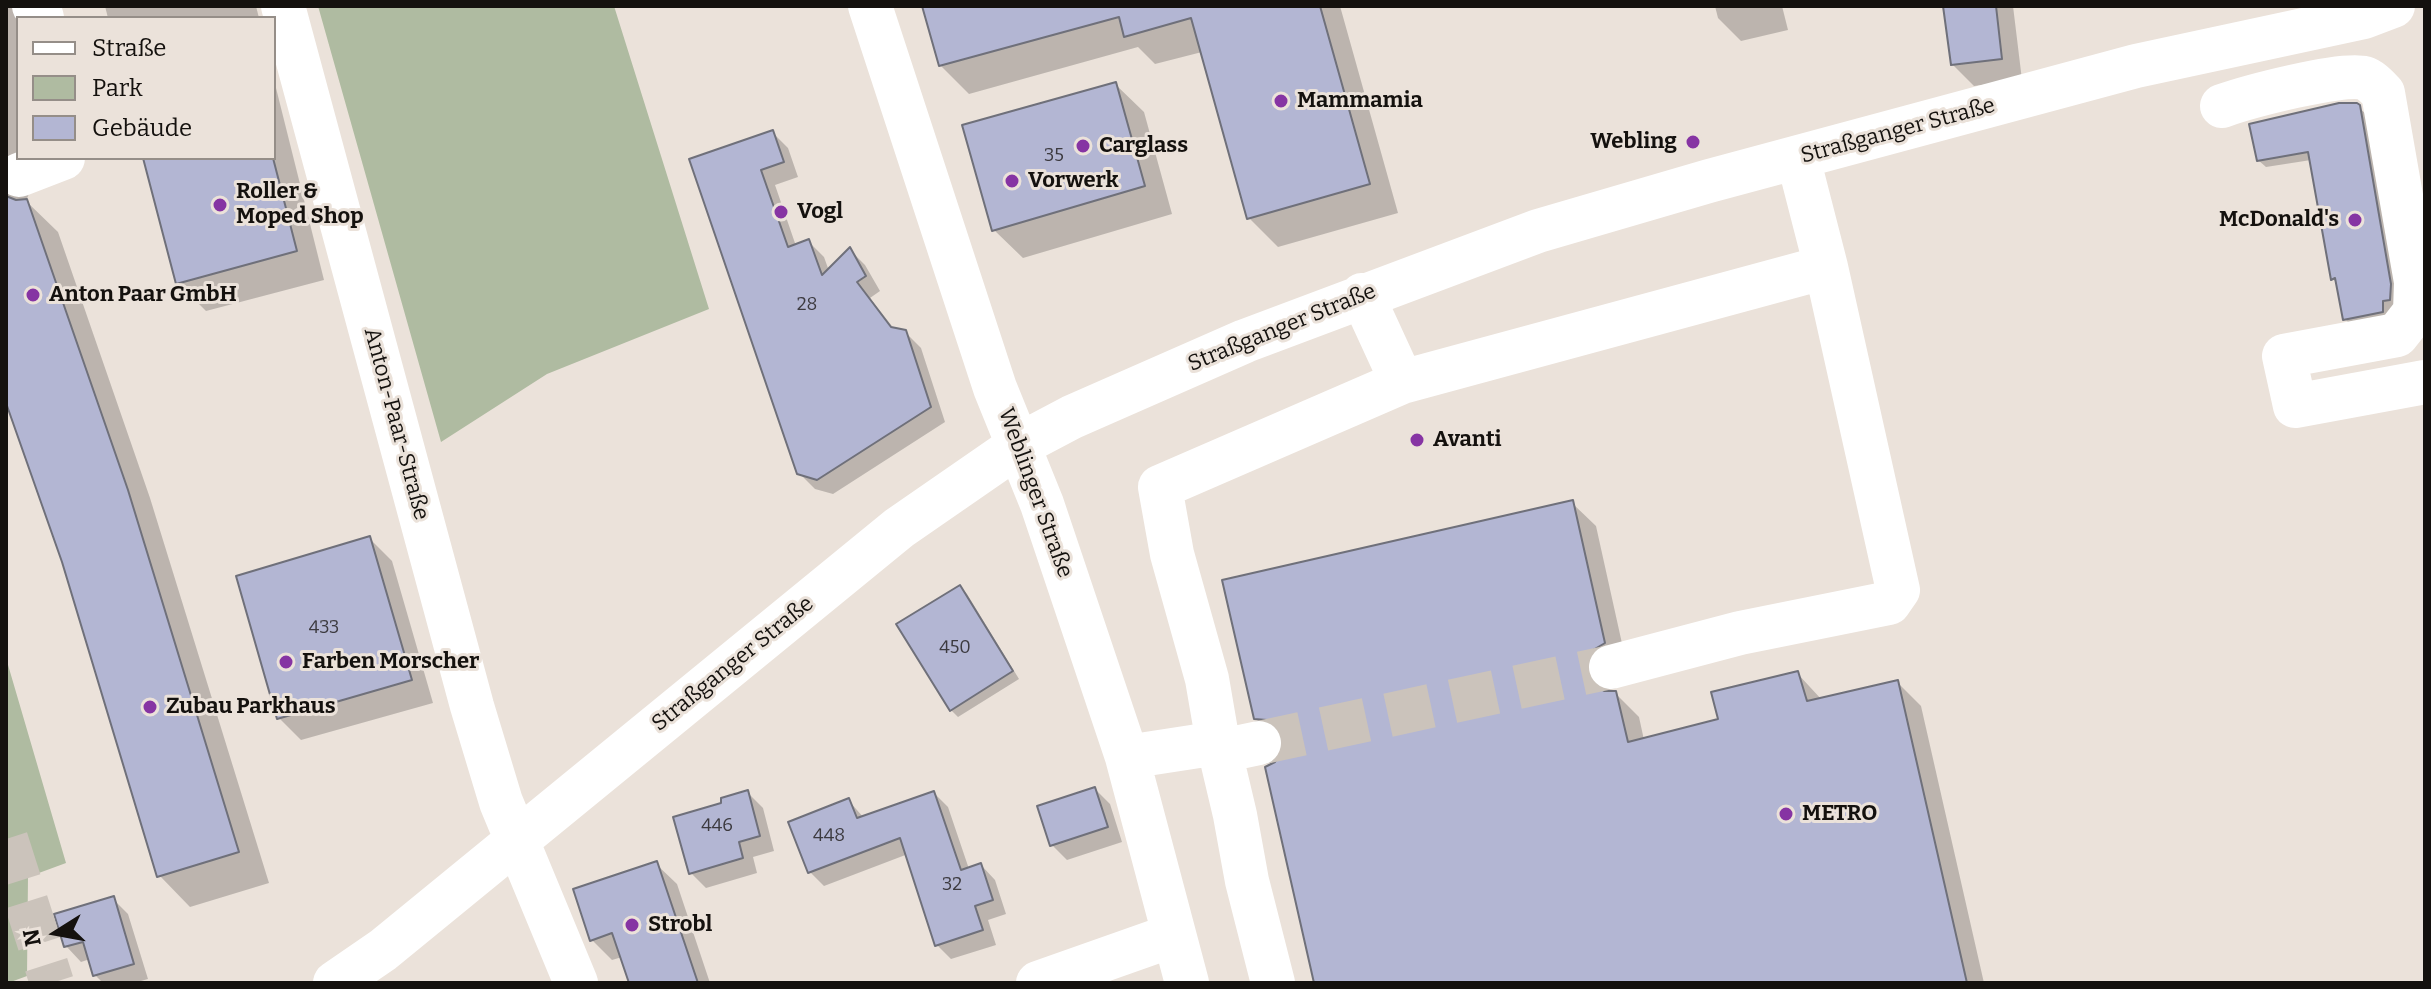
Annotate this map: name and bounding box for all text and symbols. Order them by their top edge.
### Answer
legend [16,16,276,160]
text: Straße [92,34,166,62]
text: Park [92,74,143,102]
place label: Mammamia [1297,88,1423,114]
marker: Mammamia [1272,92,1290,110]
street label: Straßganger Straße [1798,92,1998,170]
text: Gebäude [92,114,192,142]
place label: Webling [1590,129,1677,155]
place label: Carglass [1099,133,1188,159]
marker: Webling [1684,133,1702,151]
marker: Carglass [1074,137,1092,155]
house number: 35 [1044,145,1064,167]
place label: Vorwerk [1028,168,1119,194]
marker: Vorwerk [1003,172,1021,190]
place label: Roller & Moped Shop [236,179,364,230]
marker: Roller & Moped Shop [211,196,229,214]
place label: Vogl [797,199,843,225]
marker: Vogl [772,203,790,221]
place label: McDonald's [2219,207,2339,233]
marker: McDonald's [2346,211,2364,229]
street label: Straßganger Straße [1184,278,1380,378]
place label: Anton Paar GmbH [49,282,237,308]
marker: Anton Paar GmbH [24,286,42,304]
house number: 28 [797,294,817,316]
street label: Anton-Paar-Straße [358,325,434,523]
street label: Weblinger Straße [992,405,1078,581]
place label: Avanti [1433,427,1502,453]
marker: Avanti [1408,431,1426,449]
street label: Straßganger Straße [647,591,819,737]
house number: 433 [309,617,339,639]
house number: 450 [939,637,971,659]
place label: Farben Morscher [302,649,479,675]
marker: Farben Morscher [277,653,295,671]
place label: Zubau Parkhaus [166,694,336,720]
marker: Zubau Parkhaus [141,698,159,716]
place label: METRO [1802,801,1877,827]
marker: METRO [1777,805,1795,823]
house number: 446 [701,815,733,837]
house number: 448 [813,825,845,847]
house number: 32 [942,874,962,896]
north arrow [16,893,96,973]
place label: Strobl [648,912,712,938]
marker: Strobl [623,916,641,934]
text: N [17,927,47,949]

